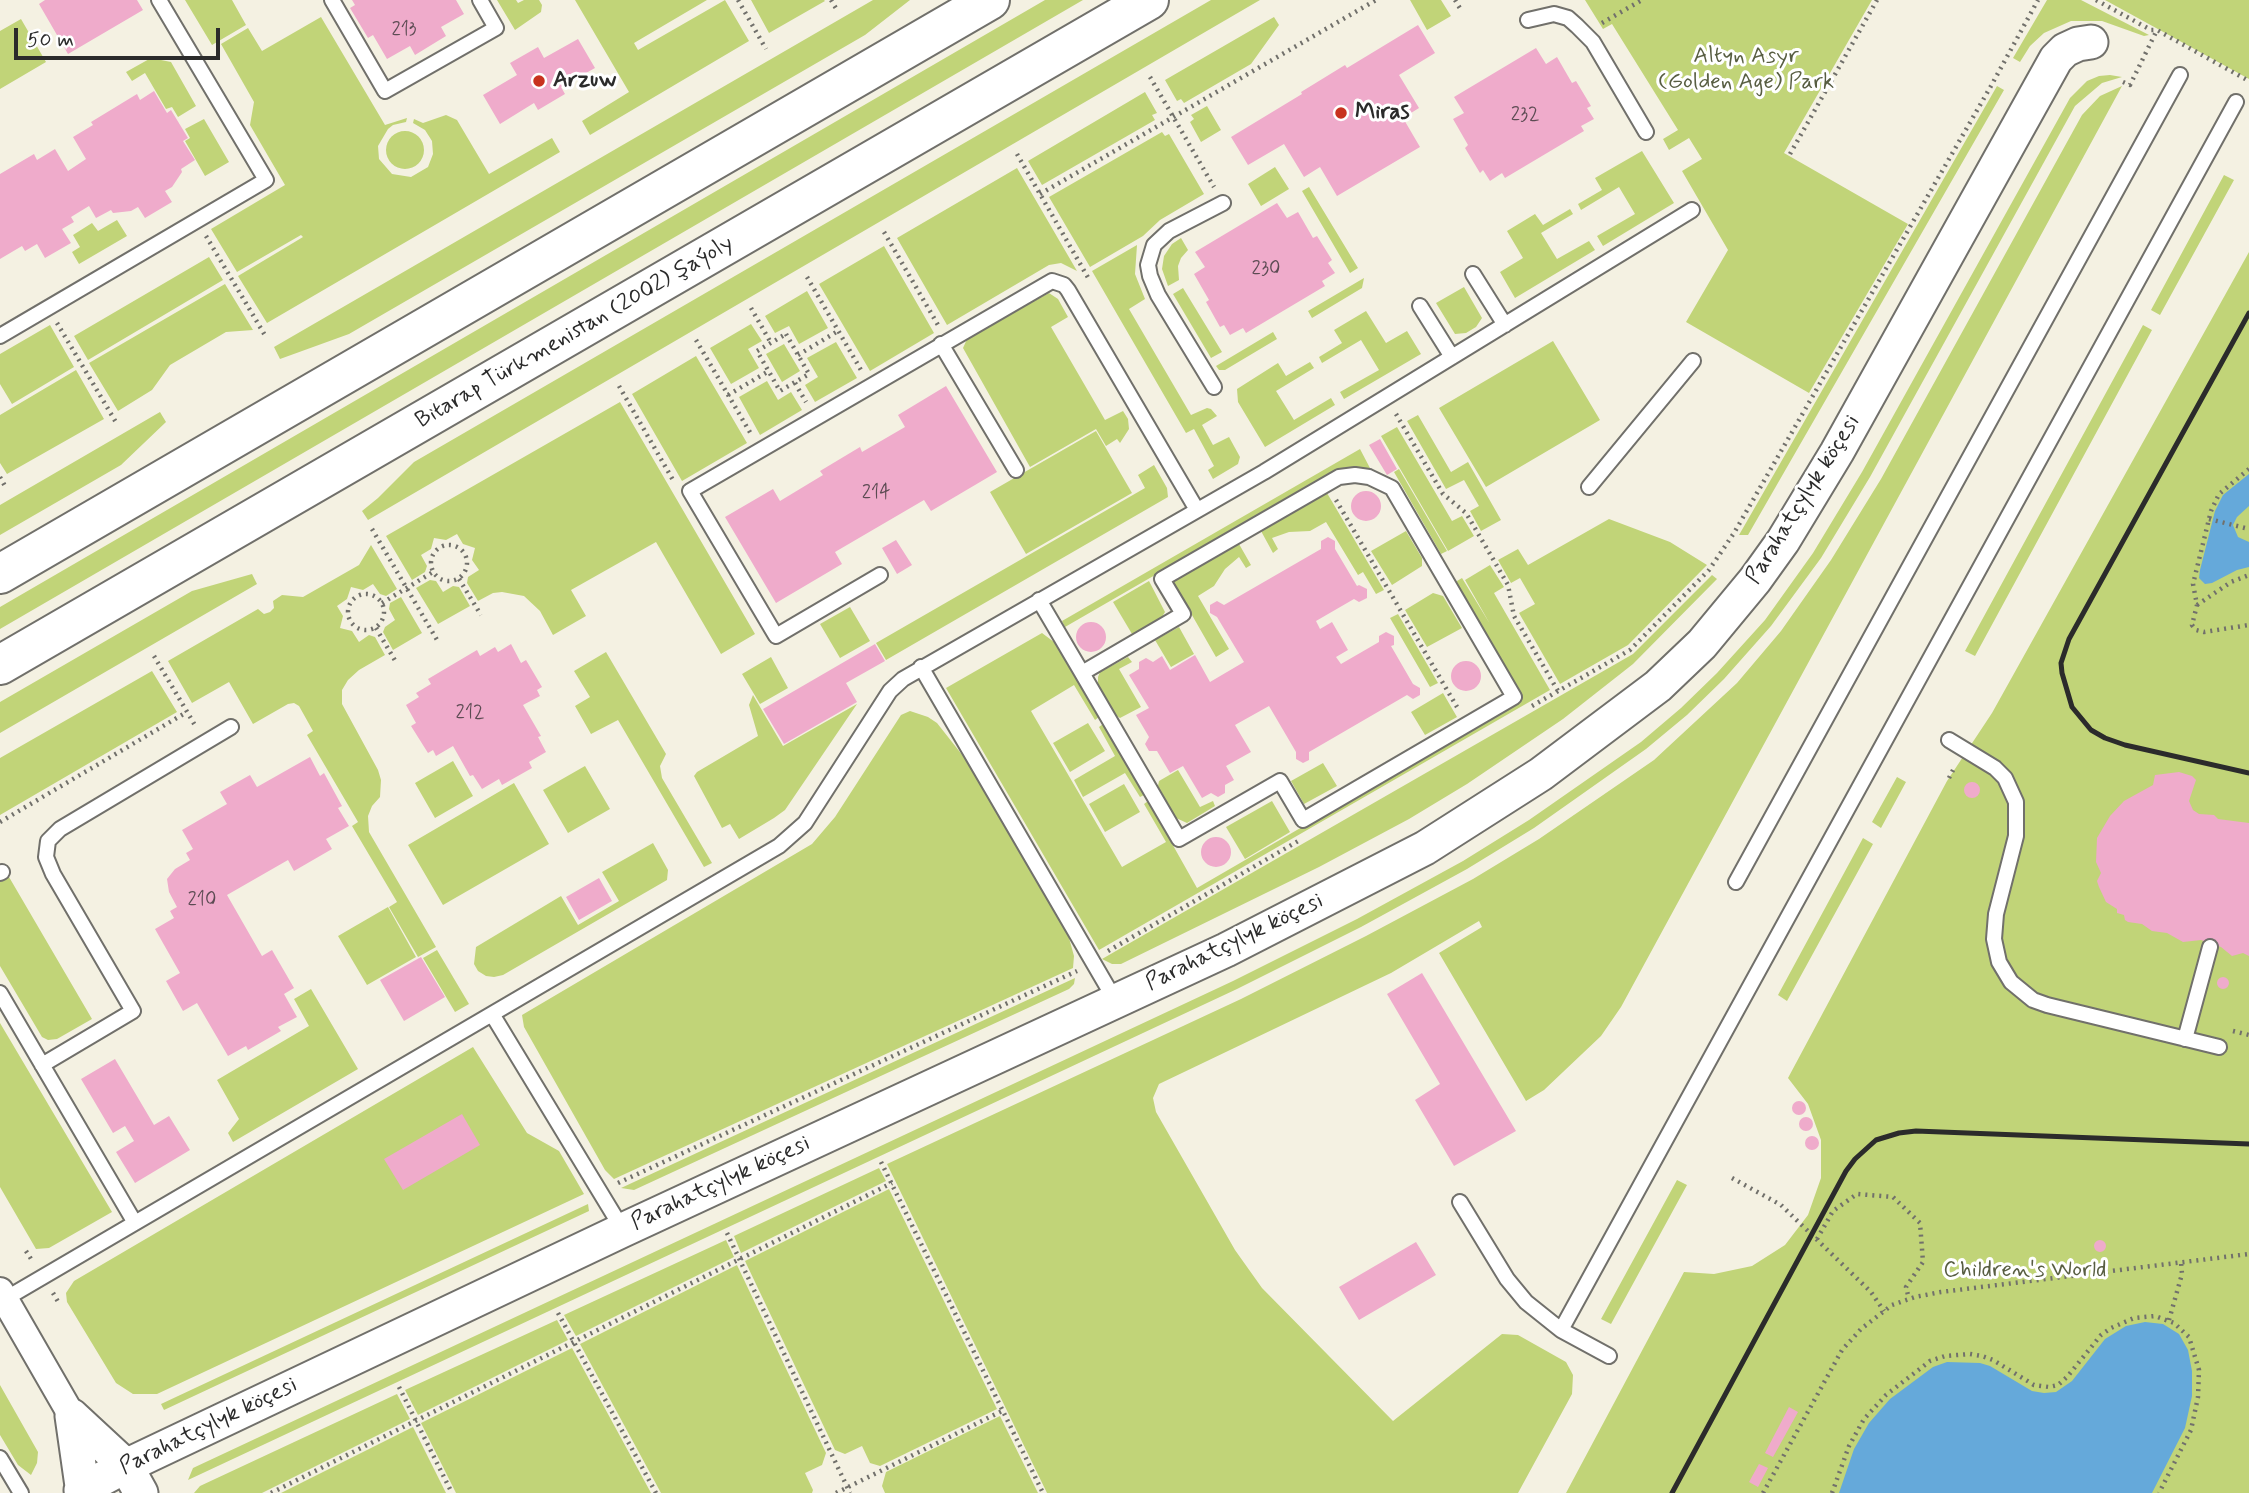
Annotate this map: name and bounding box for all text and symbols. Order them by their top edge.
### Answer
scale bar [18,14,224,58]
house number: 213 [391,20,417,42]
text: 50 m [27,26,74,54]
park label: Altyn Asyr (Golden Age) Park [1658,43,1834,97]
place label: Arzuw [553,67,616,95]
marker: Arzuw [531,73,547,89]
place label: Miras [1355,99,1410,127]
marker: Miras [1333,105,1349,121]
house number: 232 [1511,105,1539,127]
street label: Bitarap Türkmenistan (2002) şaýoly [411,231,739,435]
house number: 230 [1252,259,1280,281]
street label: Parahatçylyk köçesi [1741,410,1867,590]
house number: 214 [862,483,890,505]
house number: 212 [456,703,484,725]
street label: Parahatçylyk köçesi [1142,888,1328,998]
house number: 210 [188,890,216,912]
street label: Parahatçylyk köçesi [627,1130,815,1238]
park label: Children's World [1943,1257,2107,1285]
street label: Parahatçylyk köçesi [116,1372,302,1482]

